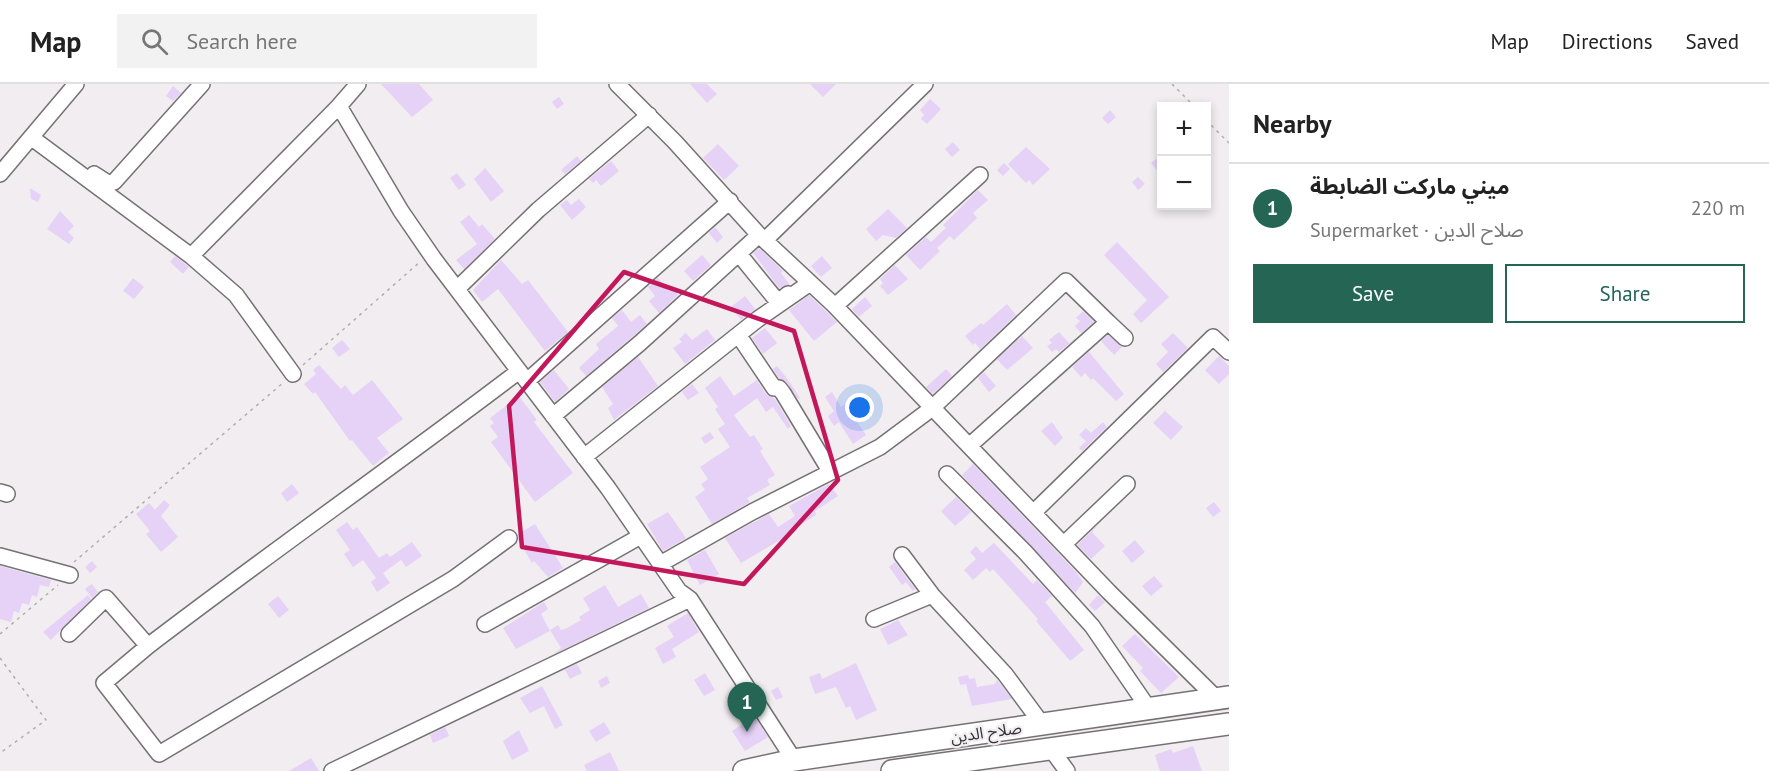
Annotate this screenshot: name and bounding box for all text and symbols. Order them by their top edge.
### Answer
search box [117,14,537,68]
text: Map [30,23,81,60]
icon: search [138,25,171,58]
text: Search here [186,27,297,55]
text: Map [1490,28,1529,55]
text: Directions [1562,28,1653,55]
text: Saved [1686,28,1739,55]
map controls [1157,102,1211,210]
button: + [1157,102,1211,156]
text: Nearby [1253,107,1331,140]
button: − [1157,156,1211,210]
text: ميني ماركت الضابطة [1310,172,1510,200]
text: 1 [1267,195,1278,221]
text: 220 m [1691,195,1745,221]
text: Supermarket · صلاح الدين [1310,217,1524,243]
button: Save [1253,264,1493,323]
button: Share [1505,264,1745,323]
your location [845,393,874,422]
pin: 1 [728,682,766,732]
street label: صلاح الدين [949,717,1023,750]

